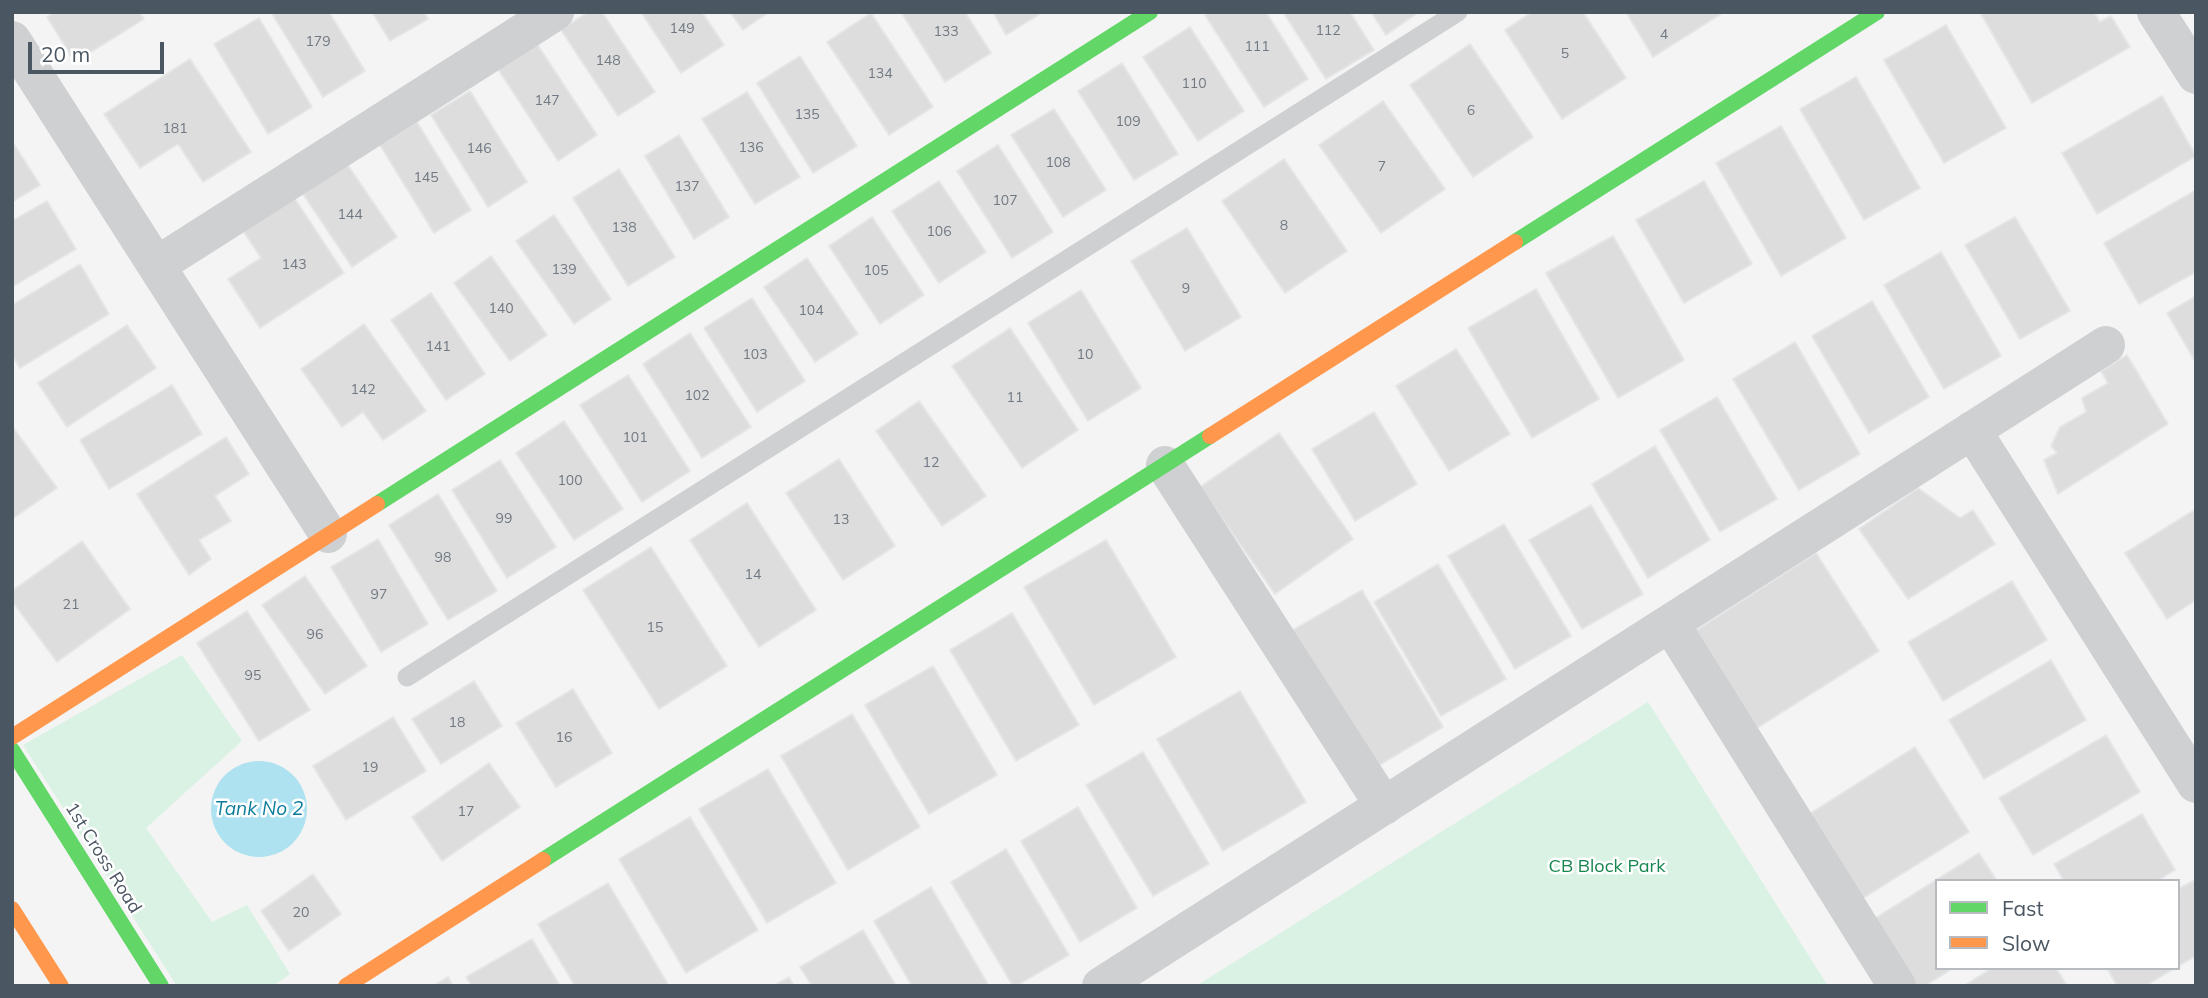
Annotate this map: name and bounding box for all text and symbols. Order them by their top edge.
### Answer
house number: 149 [669,21,695,37]
house number: 112 [1315,23,1341,39]
house number: 133 [933,24,959,40]
house number: 4 [1660,27,1668,43]
scale bar [32,28,168,72]
house number: 179 [305,34,331,50]
house number: 111 [1244,39,1270,55]
text: 20 m [41,41,90,67]
house number: 5 [1561,46,1569,62]
house number: 148 [595,53,621,69]
house number: 134 [867,66,893,82]
house number: 110 [1181,76,1207,92]
house number: 147 [534,93,560,109]
house number: 6 [1467,103,1475,119]
house number: 135 [794,107,820,123]
house number: 109 [1115,114,1141,130]
house number: 181 [162,121,188,137]
house number: 136 [738,140,764,156]
house number: 146 [466,141,492,157]
house number: 108 [1045,155,1071,171]
house number: 7 [1378,159,1386,175]
house number: 145 [413,170,439,186]
house number: 137 [674,179,700,195]
house number: 107 [992,193,1018,209]
house number: 144 [337,207,363,223]
house number: 8 [1280,218,1288,234]
house number: 138 [611,220,637,236]
house number: 106 [926,224,952,240]
house number: 143 [281,257,307,273]
house number: 139 [551,262,577,278]
house number: 105 [863,263,889,279]
house number: 9 [1182,281,1190,297]
house number: 140 [488,301,514,317]
house number: 104 [798,303,824,319]
house number: 141 [425,339,451,355]
house number: 103 [742,347,768,363]
house number: 10 [1077,347,1093,363]
house number: 142 [350,382,376,398]
house number: 102 [684,388,710,404]
house number: 11 [1007,390,1023,406]
house number: 101 [622,430,648,446]
house number: 12 [923,455,939,471]
house number: 100 [557,473,583,489]
house number: 99 [496,511,512,527]
house number: 13 [833,512,849,528]
house number: 98 [435,550,451,566]
house number: 14 [745,567,761,583]
house number: 97 [371,587,387,603]
house number: 21 [63,597,79,613]
house number: 15 [647,620,663,636]
house number: 96 [307,627,323,643]
house number: 95 [245,668,261,684]
house number: 18 [449,715,465,731]
house number: 16 [556,730,572,746]
house number: 19 [362,760,378,776]
water label: Tank No 2 [215,798,303,820]
street label: 1st Cross Road [60,799,146,917]
house number: 17 [458,804,474,820]
park label: CB Block Park [1549,856,1665,878]
legend [1935,879,2180,970]
text: Fast [2002,895,2044,921]
house number: 20 [293,905,309,921]
text: Slow [2002,930,2050,956]

